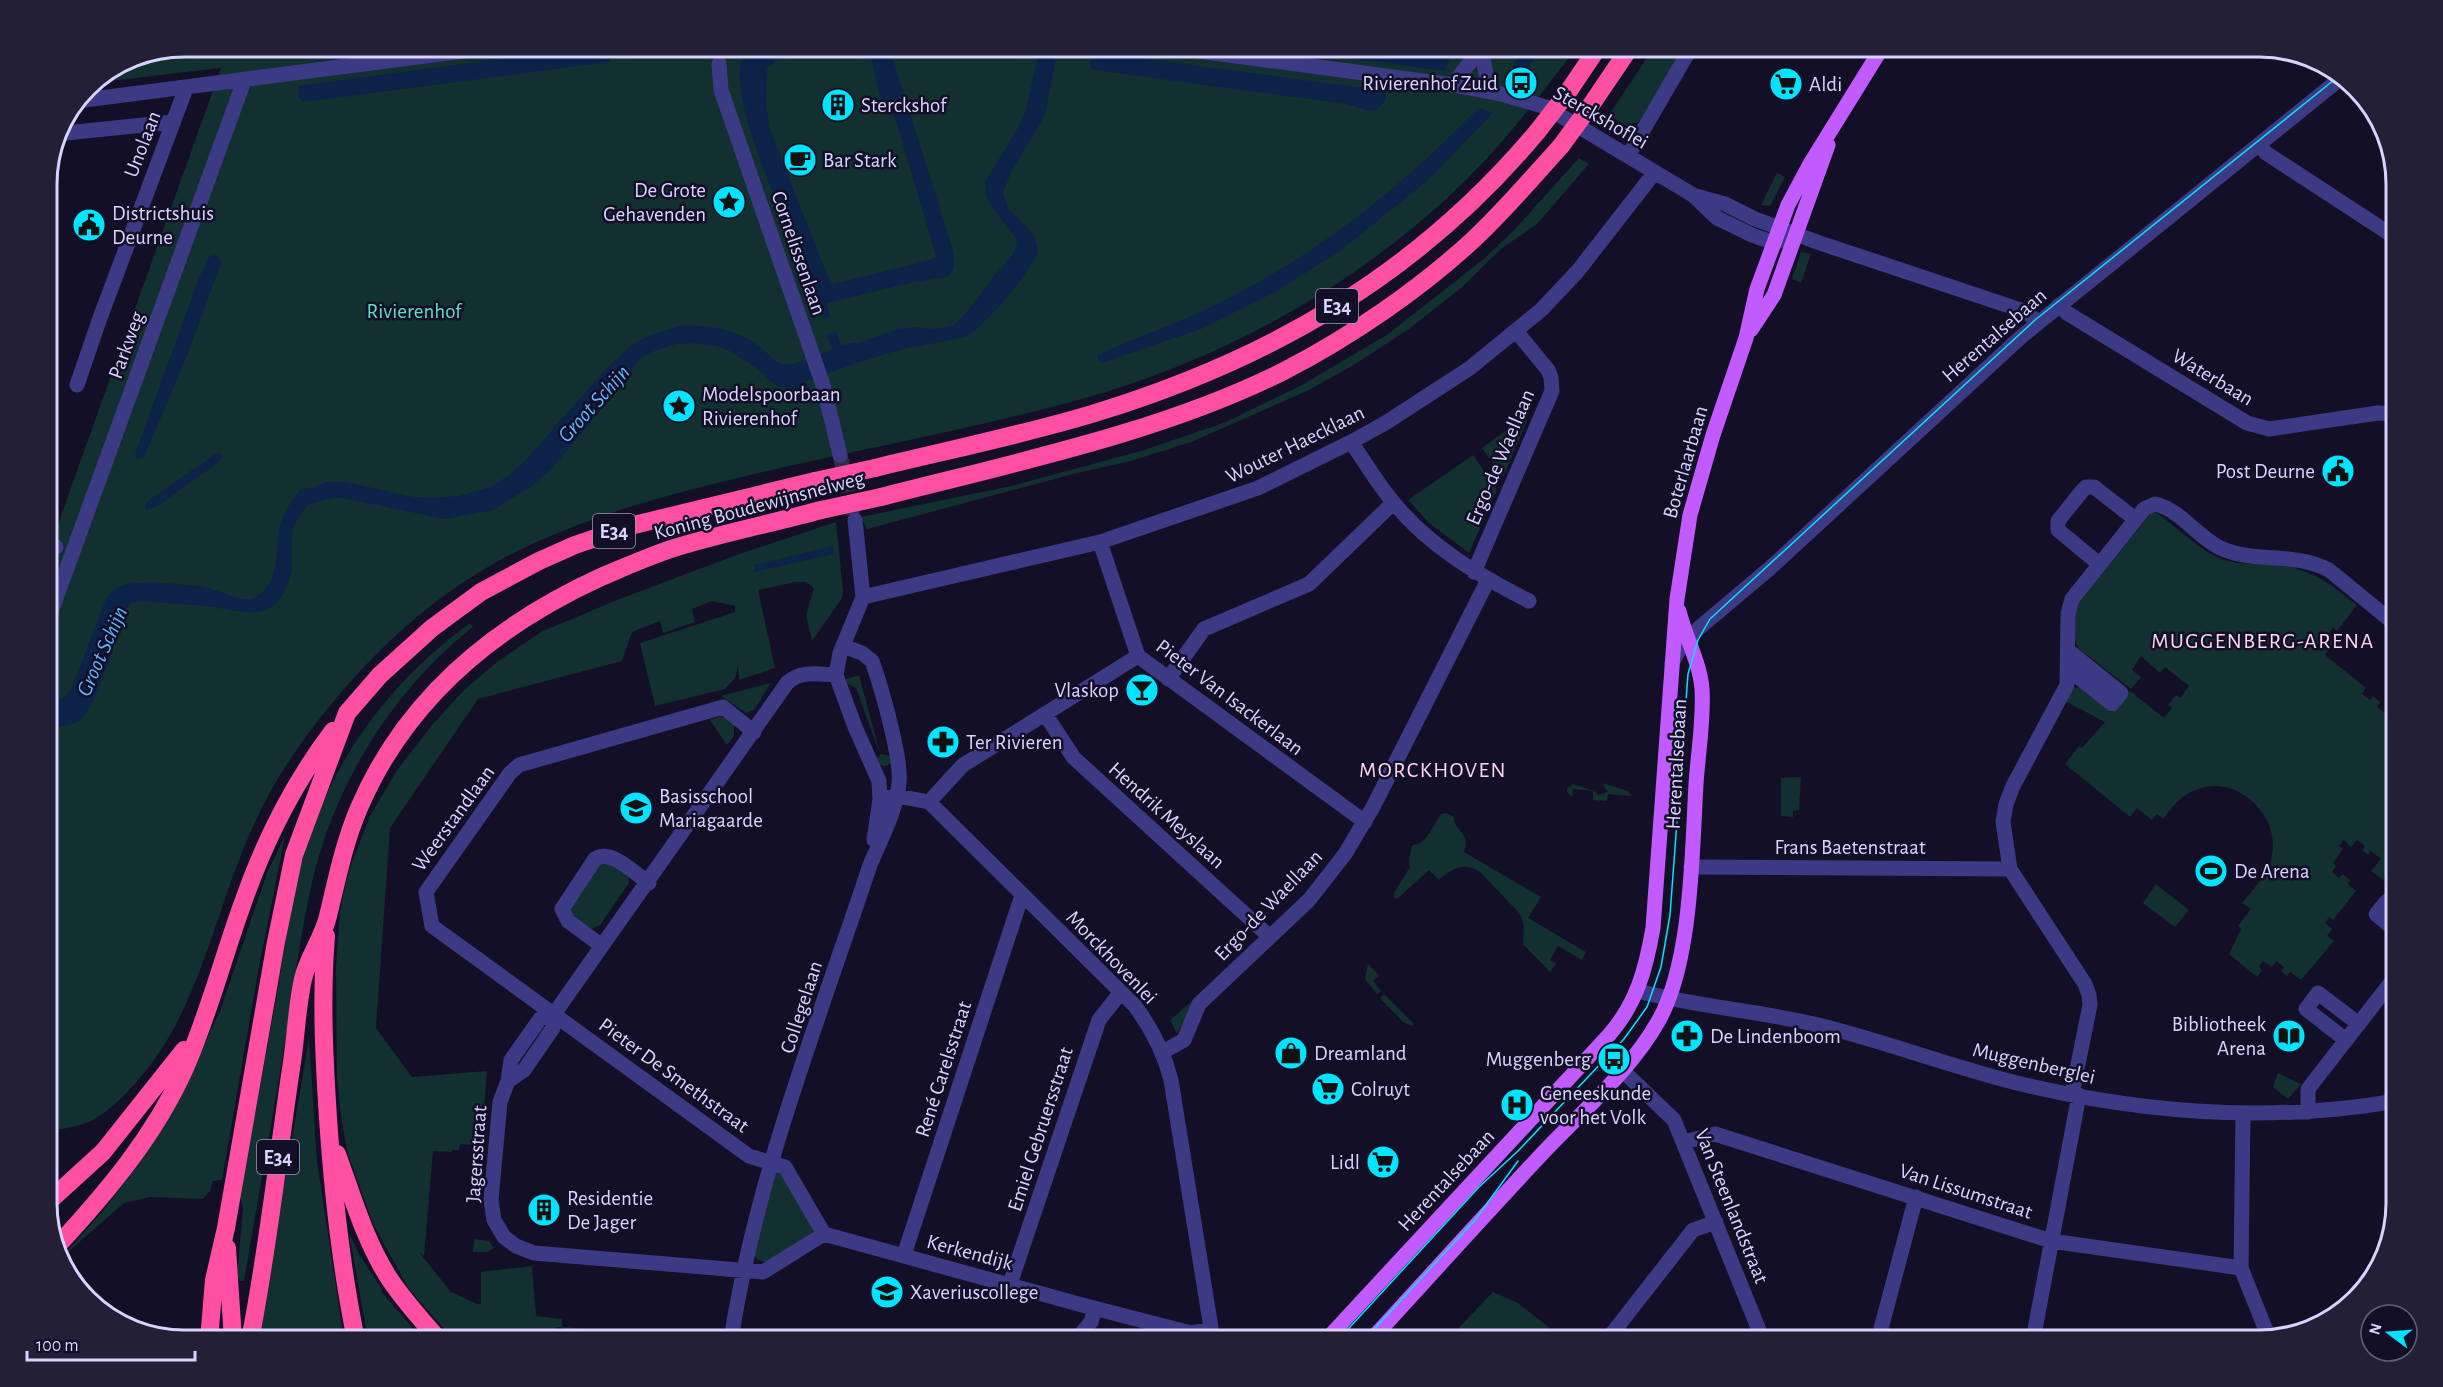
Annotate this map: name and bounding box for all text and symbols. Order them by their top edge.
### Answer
bus stop icon: Rivierenhof Zuid [1503,65,1539,101]
supermarket icon: Aldi [1768,66,1804,102]
place label: Rivierenhof Zuid [1362,73,1498,94]
place label: Aldi [1809,74,1842,95]
street label: Sterckshoflei [1550,82,1652,153]
building icon: Sterckshof [820,87,856,123]
place label: Sterckshof [861,95,948,116]
street label: Unolaan [120,108,165,180]
cafe icon: Bar Stark [782,142,818,178]
place label: Bar Stark [823,150,897,171]
place label: De Grote Gehavenden [603,180,706,225]
place icon: De Grote Gehavenden [711,184,747,220]
street label: Cornelissenlaan [768,189,830,318]
place label: Districtshuis Deurne [112,203,214,248]
public building icon: Districtshuis Deurne [71,207,107,243]
street label: Herentalsebaan [1938,285,2051,386]
road number: E34 [1316,289,1358,323]
park label: Rivierenhof [367,301,463,322]
street label: Parkweg [105,308,149,382]
street label: Waterbaan [2168,345,2257,410]
water label: Groot Schijn [554,361,634,446]
place label: Modelspoorbaan Rivierenhof [702,384,841,429]
street label: Ergo-de Waellaan [1462,386,1538,528]
place icon: Modelspoorbaan Rivierenhof [661,388,697,424]
street label: Wouter Haecklaan [1223,402,1368,487]
street label: Boterlaarbaan [1659,403,1712,521]
public building icon: Post Deurne [2320,453,2356,489]
place label: Post Deurne [2216,461,2315,482]
street label: Koning Boudewijnsnelweg [652,467,867,544]
road number: E34 [593,514,635,548]
water label: Groot Schijn [72,603,131,699]
district label: MUGGENBERG-ARENA [2151,630,2375,652]
street label: Pieter Van Isackerlaan [1152,635,1307,759]
bar icon: Vlaskop [1124,672,1160,708]
place label: Vlaskop [1054,680,1119,701]
street label: Herentalsebaan [1663,698,1690,830]
pharmacy icon: Ter Rivieren [925,724,961,760]
place label: Ter Rivieren [966,732,1062,753]
street label: Hendrik Meyslaan [1105,758,1229,873]
district label: MORCKHOVEN [1359,759,1507,781]
street label: Weerstandlaan [408,762,499,875]
place label: Basisschool Mariagaarde [659,786,763,831]
school or university icon: Basisschool Mariagaarde [618,790,654,826]
street label: Frans Baetenstraat [1774,837,1926,858]
street label: Ergo-de Waellaan [1210,846,1326,965]
sports icon: De Arena [2193,853,2229,889]
place label: De Arena [2234,861,2310,882]
street label: Morckhovenlei [1062,907,1161,1008]
street label: Collegelaan [777,958,826,1056]
street label: René Carelsstraat [912,998,975,1140]
street label: Pieter De Smethstraat [595,1014,753,1137]
place label: Bibliotheek Arena [2172,1014,2266,1059]
pharmacy icon: De Lindenboom [1669,1018,1705,1054]
library icon: Bibliotheek Arena [2271,1018,2307,1054]
place label: De Lindenboom [1710,1026,1841,1047]
shop icon: Dreamland [1273,1035,1309,1071]
street label: Muggenberglei [1970,1039,2097,1088]
bus stop icon: Muggenberg [1596,1041,1632,1077]
place label: Dreamland [1314,1043,1407,1064]
street label: Emiel Gebruersstraat [1004,1044,1077,1214]
place label: Muggenberg [1486,1049,1592,1070]
supermarket icon: Colruyt [1310,1071,1346,1107]
place label: Colruyt [1351,1079,1410,1100]
place label: Geneeskunde voor het Volk [1540,1083,1651,1128]
hospital icon: Geneeskunde voor het Volk [1499,1087,1535,1123]
street label: Jagersstraat [463,1104,490,1203]
street label: Herentalsebaan [1394,1125,1499,1235]
street label: Van Steenlandstraat [1691,1126,1772,1287]
road number: E34 [257,1140,299,1174]
supermarket icon: Lidl [1365,1144,1401,1180]
place label: Lidl [1330,1152,1360,1173]
street label: Van Lissumstraat [1897,1160,2035,1223]
place label: Residentie De Jager [567,1188,653,1233]
building icon: Residentie De Jager [526,1192,562,1228]
street label: Kerkendijk [924,1231,1016,1274]
school or university icon: Xaveriuscollege [869,1274,905,1310]
place label: Xaveriuscollege [910,1282,1038,1303]
north arrow [2359,1303,2419,1363]
text: N [2366,1322,2385,1337]
scale bar [27,1324,195,1362]
text: 100 m [36,1337,79,1355]

